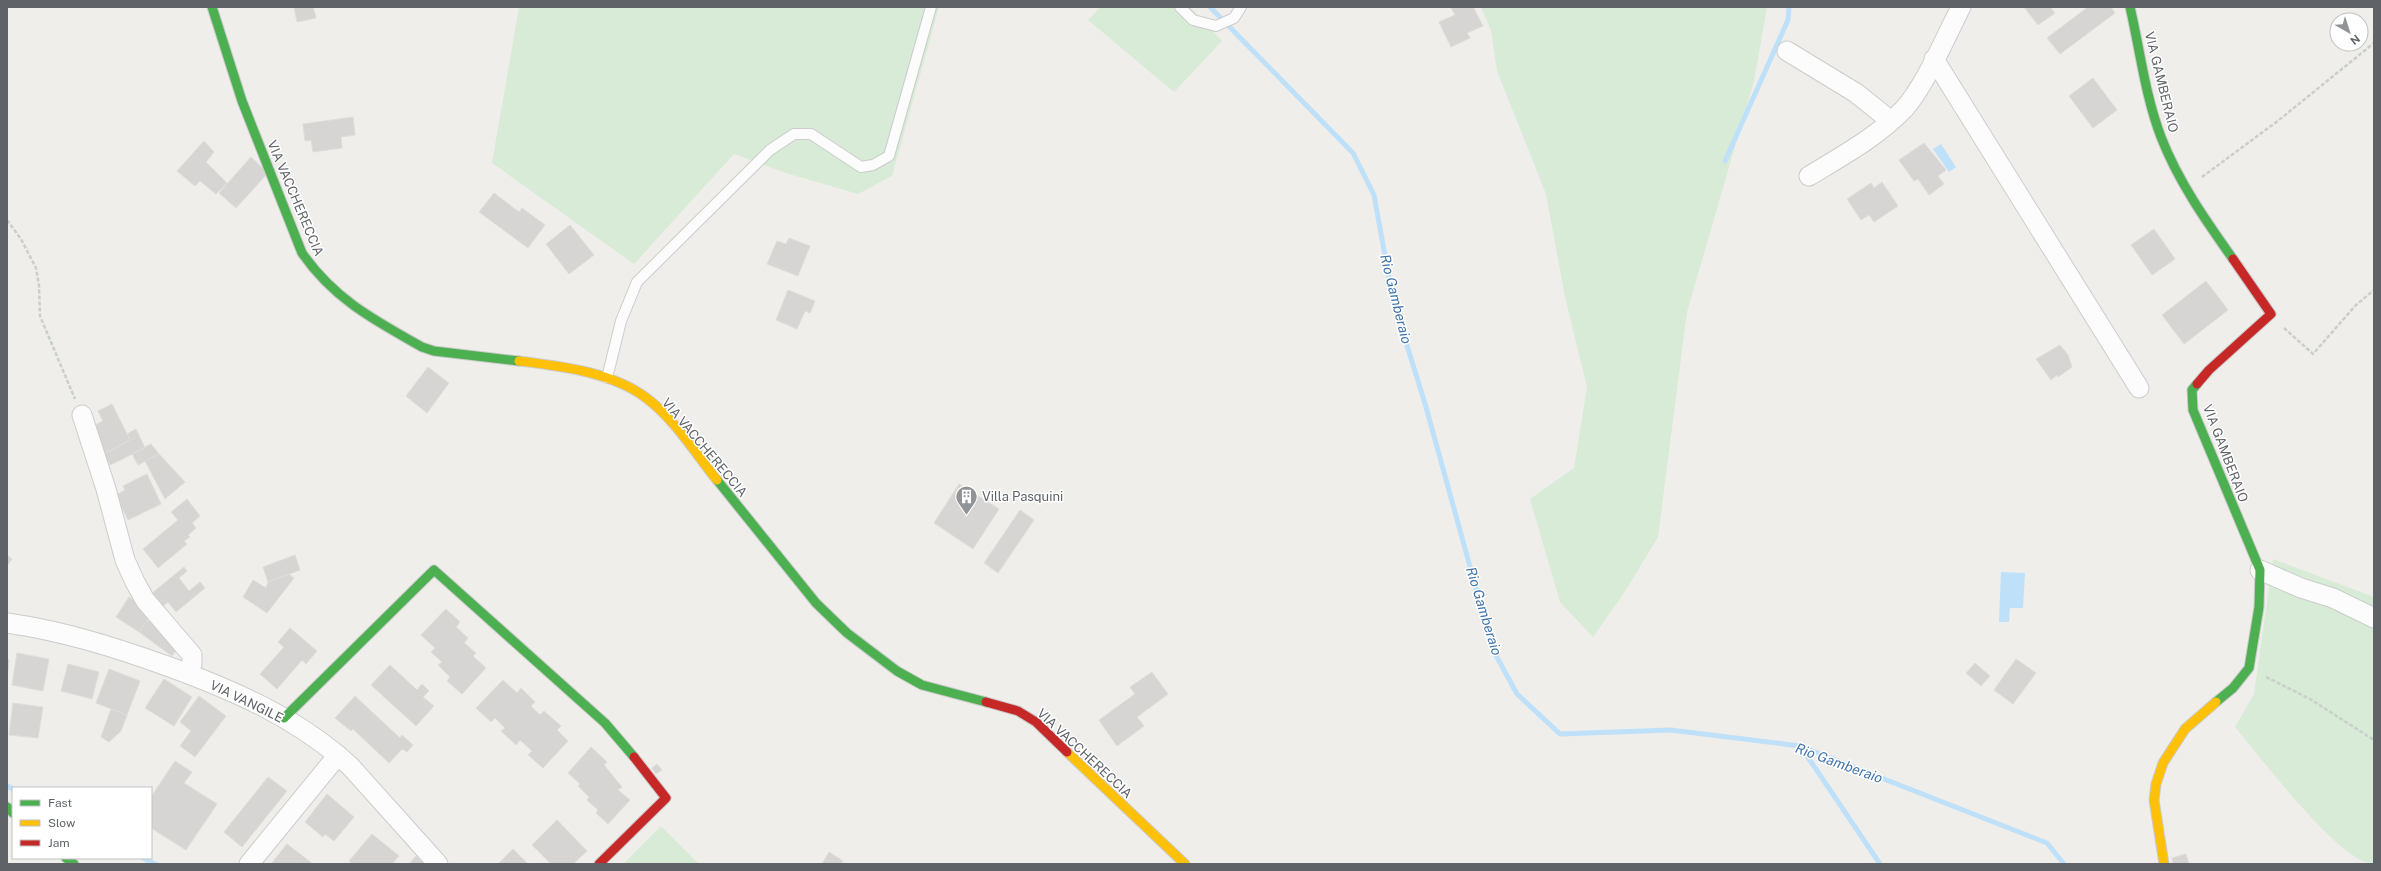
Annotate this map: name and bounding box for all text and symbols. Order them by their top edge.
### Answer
north arrow [2329,12,2369,52]
street label: VIA GAMBERAIO [2142,30,2181,134]
text: N [2348,32,2362,47]
street label: VIA VACCHERECCIA [264,138,327,258]
water label: Rio Gamberaio [1377,253,1415,346]
street label: VIA VACCHERECCIA [659,395,750,500]
street label: VIA GAMBERAIO [2200,402,2251,504]
building icon: Villa Pasquini [953,483,979,516]
place label: Villa Pasquini [982,489,1063,504]
water label: Rio Gamberaio [1463,565,1505,658]
street label: VIA VANGILE [208,677,286,726]
street label: VIA VACCHERECCIA [1034,706,1135,801]
water label: Rio Gamberaio [1793,740,1885,786]
legend [12,787,152,859]
text: Fast [48,796,73,810]
text: Slow [48,816,76,830]
text: Jam [48,836,70,850]

